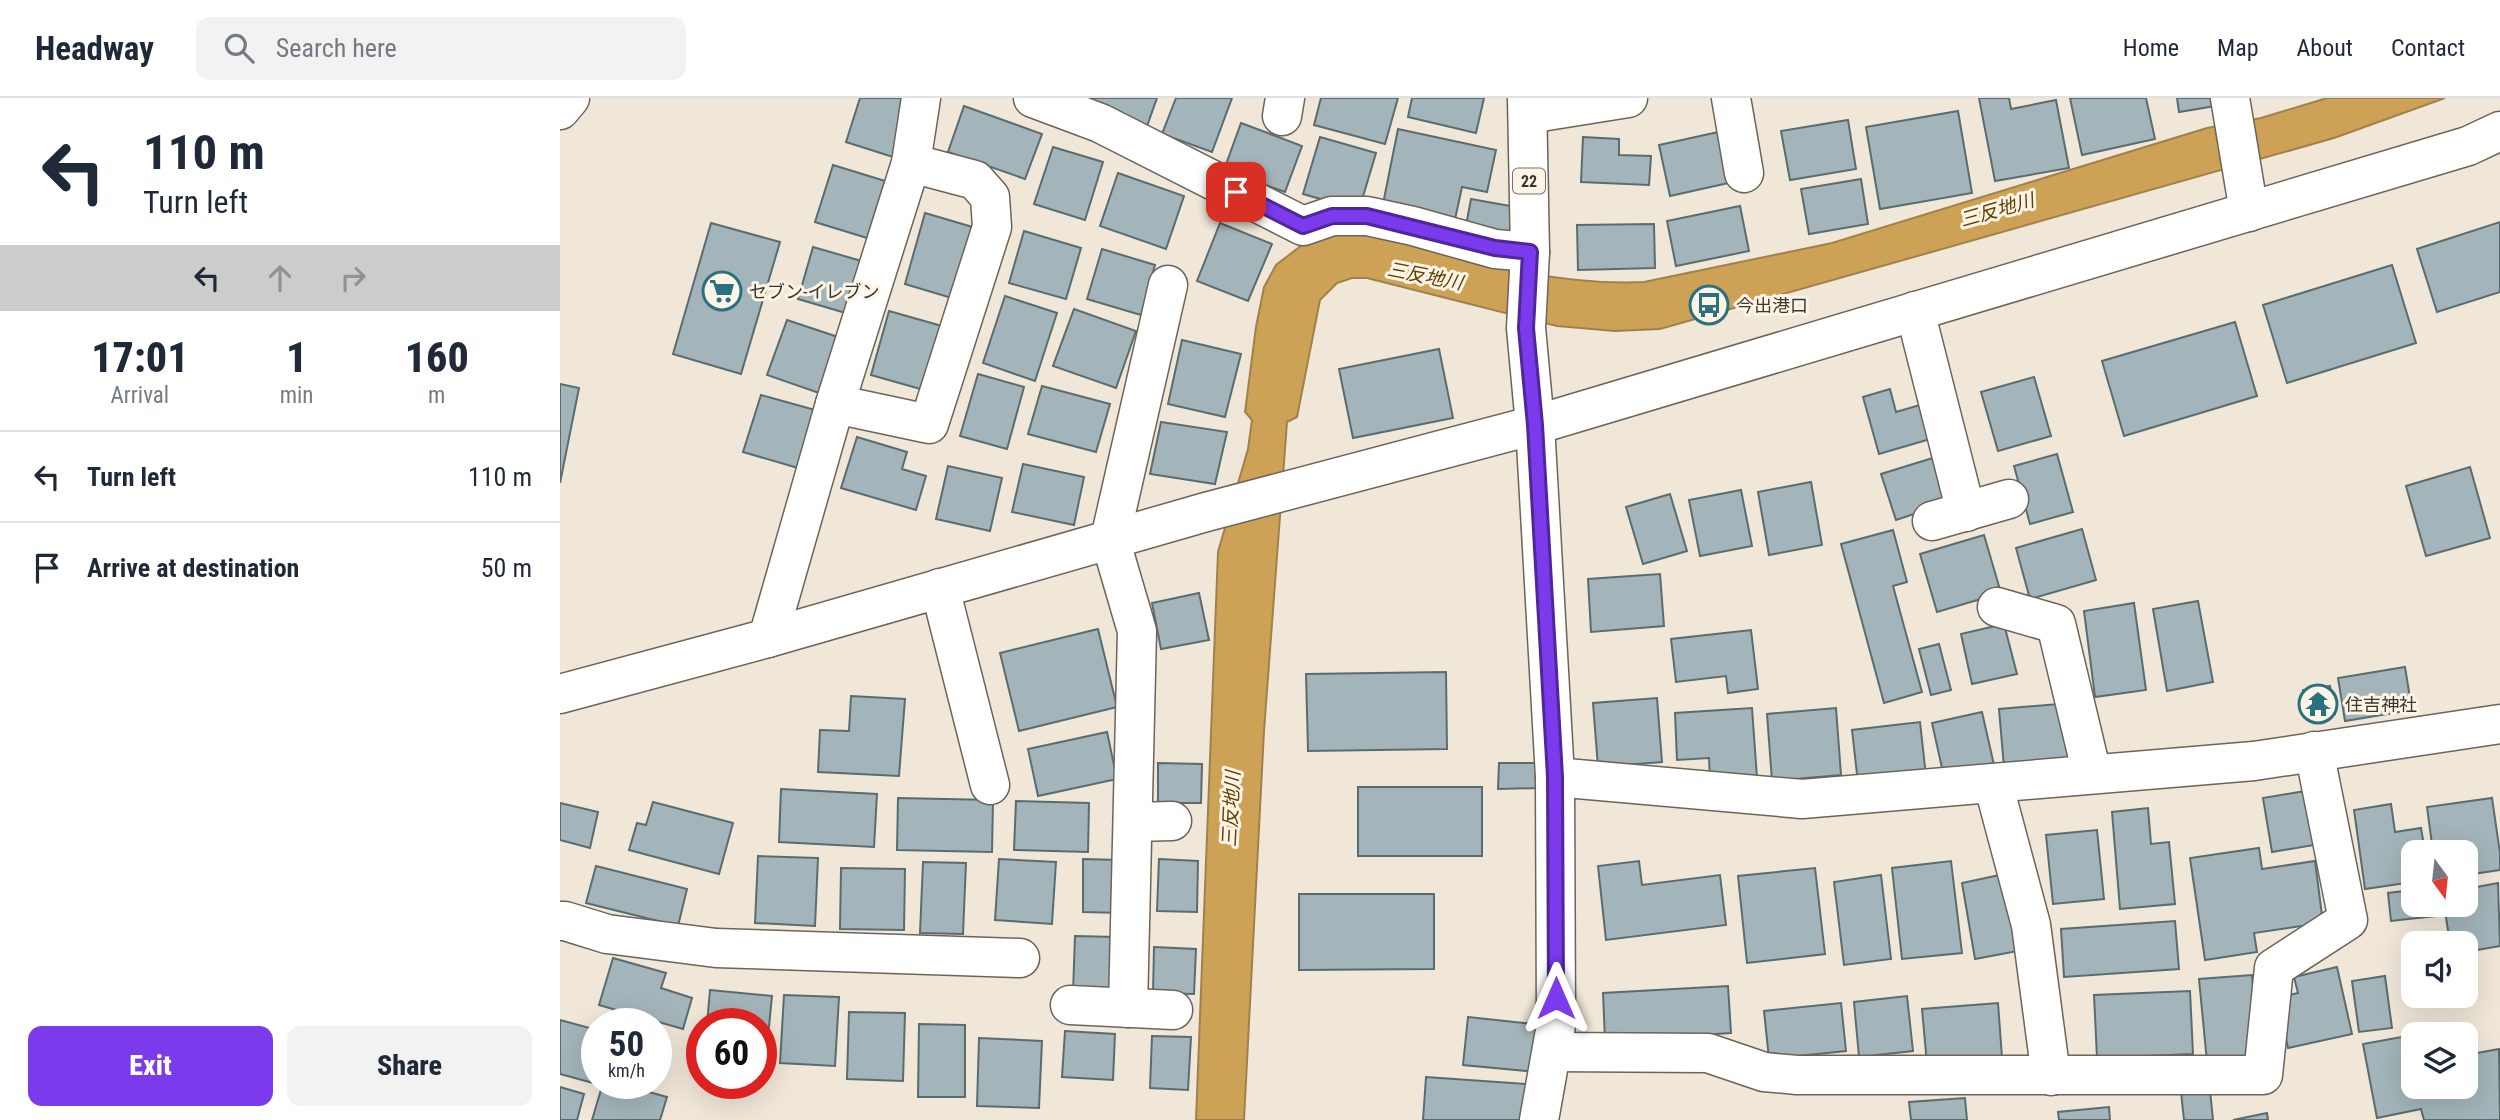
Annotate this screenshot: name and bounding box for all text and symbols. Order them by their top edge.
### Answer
search box [196,17,686,80]
text: Headway [35,29,154,68]
icon: search [220,29,258,67]
text: Search here [276,33,397,63]
text: Home [2123,34,2179,62]
text: Map [2217,34,2259,62]
text: About [2297,34,2353,62]
text: Contact [2391,34,2465,62]
text: 110 m [143,124,265,181]
icon: left [28,126,119,217]
pin [1206,162,1266,222]
road number: 22 [1513,169,1545,194]
icon: arrive [1217,173,1255,211]
text: Turn left [143,183,248,221]
water label: 三反地川 [1957,188,2039,232]
water label: 三反地川 [1385,257,1466,295]
icon: left [188,259,226,297]
icon: ahead [261,259,299,297]
icon: right [334,259,372,297]
supermarket icon: セブン-イレブン [701,270,743,312]
place label: セブン-イレブン [749,281,879,302]
bus stop icon: 今出港口 [1688,284,1730,326]
place label: 今出港口 [1736,295,1808,316]
text: 17:01 [91,333,188,382]
text: 1 [286,333,307,382]
text: 160 [405,333,469,382]
text: Arrival [111,382,169,409]
text: min [280,382,313,409]
text: m [428,382,445,409]
icon: left [28,458,66,496]
text: Turn left [87,462,176,492]
text: 110 m [468,462,532,492]
icon: arrive [28,549,66,587]
text: Arrive at destination [87,553,299,583]
text: 50 m [481,553,532,583]
temple icon: 住吉神社 [2297,683,2339,725]
place label: 住吉神社 [2345,694,2417,715]
water label: 三反地川 [1218,768,1245,848]
north arrow [2401,840,2478,917]
map controls [2401,840,2478,1099]
button: sound [2401,931,2478,1008]
position arrow [1519,961,1593,1035]
speed limit sign: 60 [686,1008,777,1099]
button: layers [2401,1022,2478,1099]
text: 50 [609,1024,644,1065]
button: Exit [28,1026,273,1106]
button: Share [287,1026,532,1106]
text: km/h [608,1060,645,1081]

